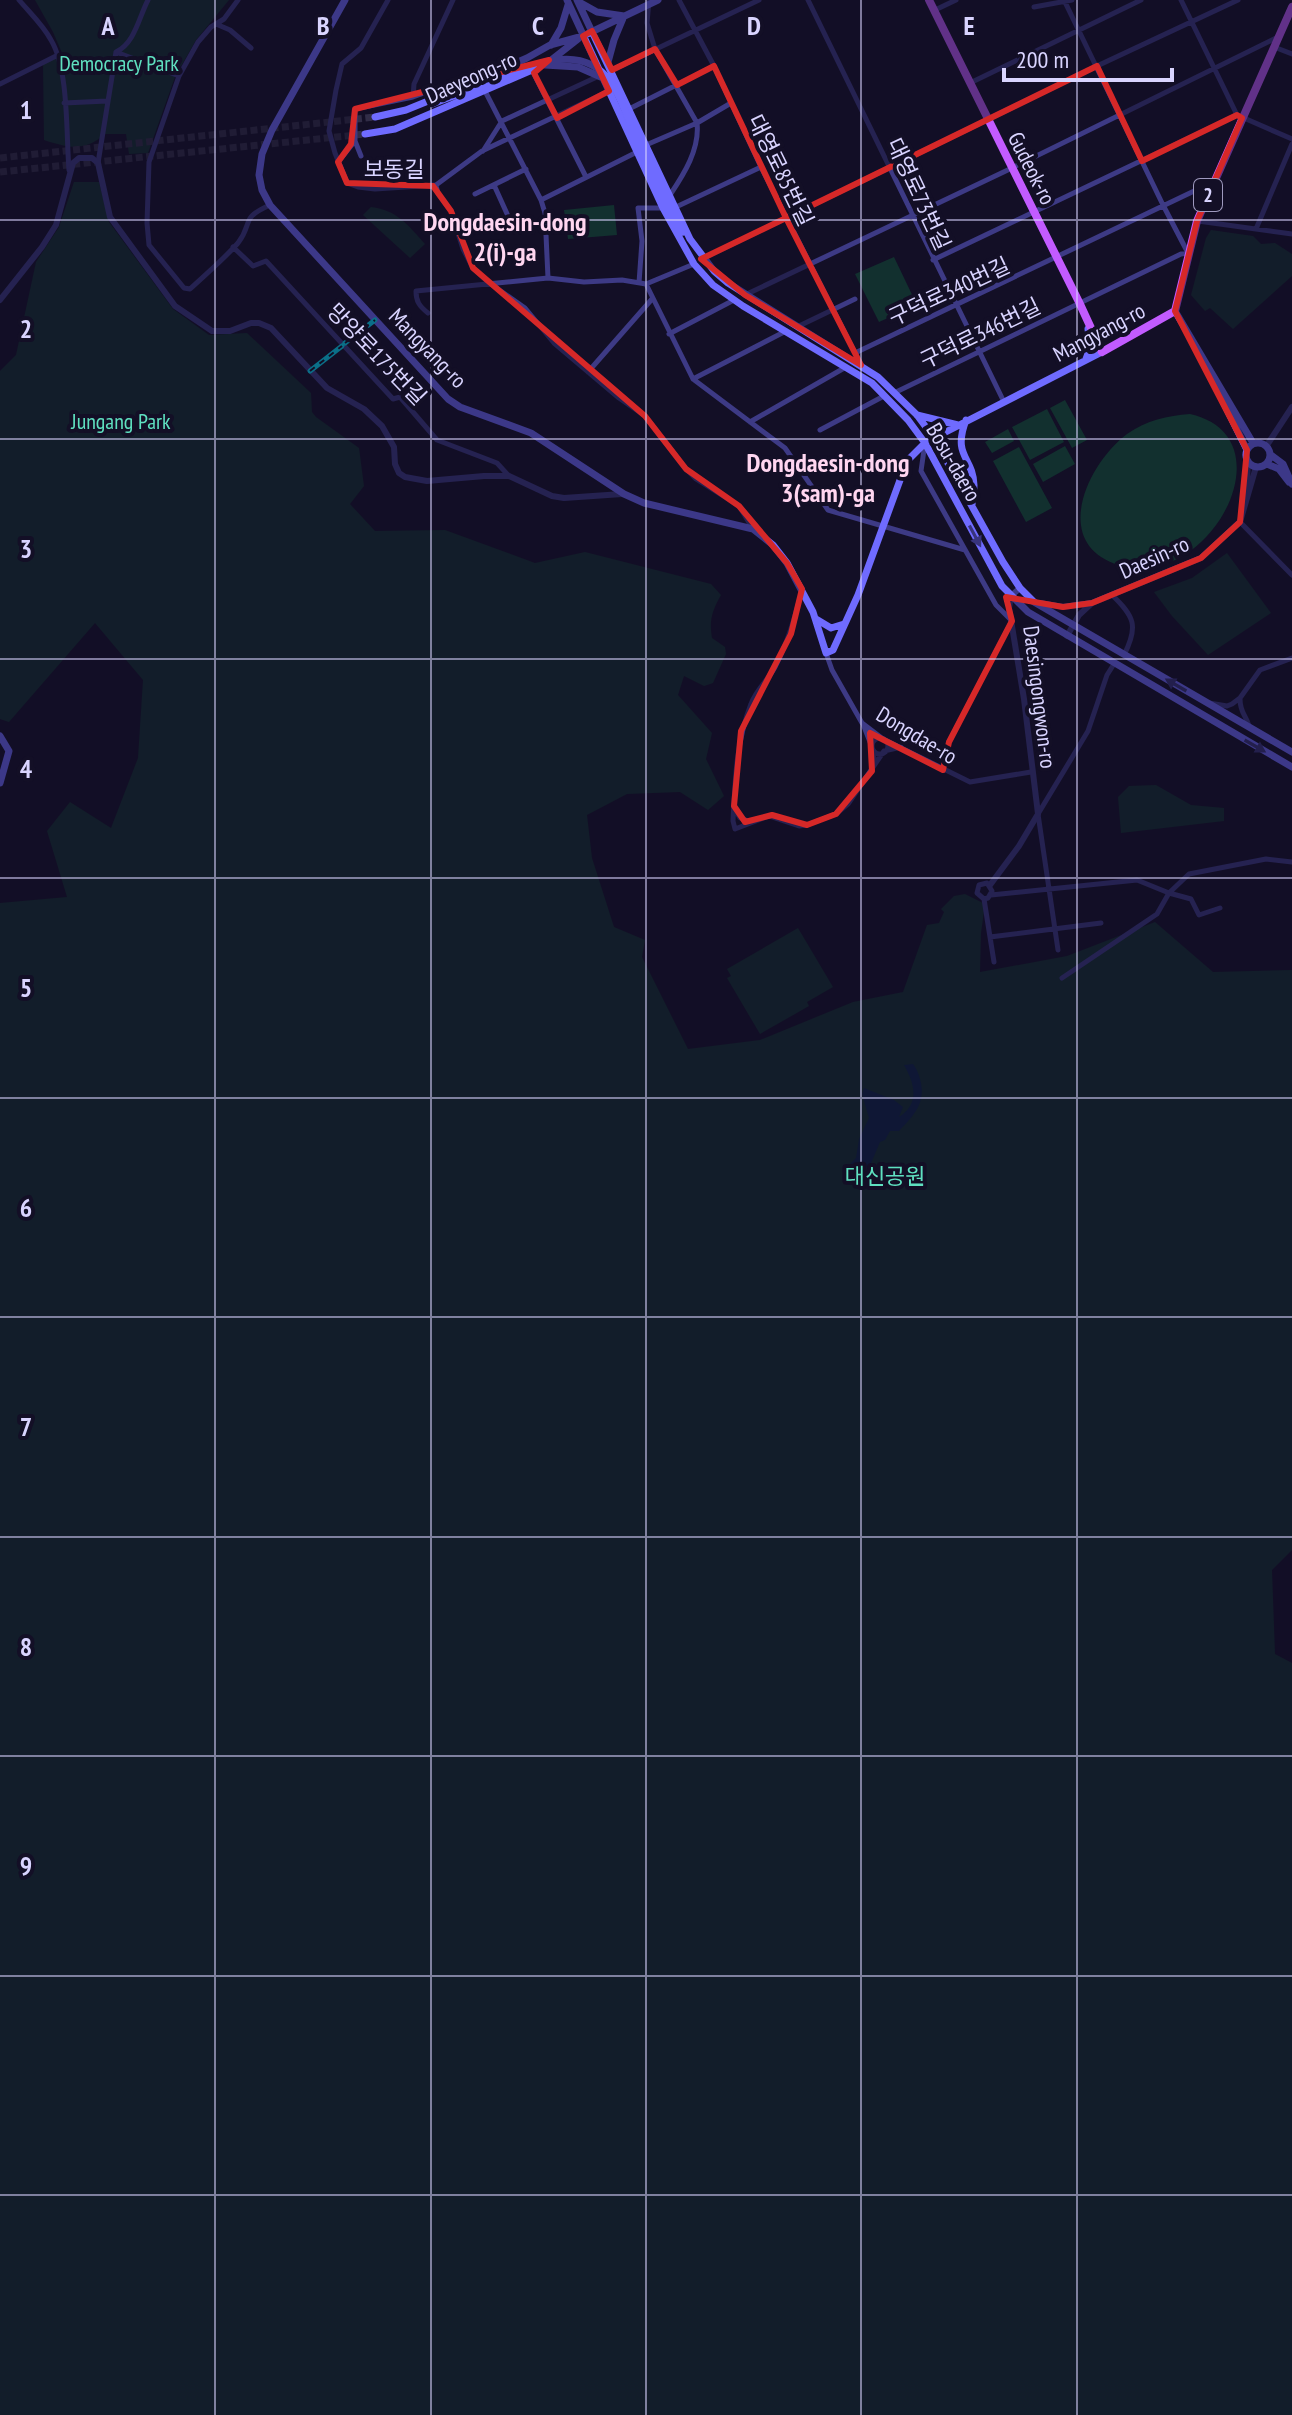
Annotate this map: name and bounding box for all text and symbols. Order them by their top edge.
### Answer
text: A [100,9,115,42]
text: B [317,9,330,42]
text: C [532,9,544,42]
text: D [747,9,761,42]
text: E [963,9,975,42]
scale bar [1004,32,1172,82]
text: 200 m [1016,44,1069,75]
street label: Daeyeong-ro [421,45,521,109]
park label: Democracy Park [59,49,179,77]
text: 1 [20,93,32,126]
street label: 대영로85번길 [742,109,820,231]
street label: Gudeok-ro [1002,127,1062,209]
street label: 대영로73번길 [881,133,957,255]
street label: 보동길 [364,155,424,183]
road number: 2 [1194,179,1222,211]
district label: Dongdaesin-dong 2(i)-ga [424,205,586,268]
street label: 구덕로340번길 [884,251,1014,331]
street label: 구덕로346번길 [915,292,1045,374]
street label: Mangyang-ro [1048,296,1150,368]
street label: 망양로175번길 [321,297,433,411]
street label: Mangyang-ro [383,302,473,394]
text: 2 [20,312,32,345]
park label: Jungang Park [70,407,171,435]
street label: Bosu-daero [920,418,988,506]
district label: Dongdaesin-dong 3(sam)-ga [747,446,909,509]
one-way arrow [969,525,982,548]
street label: Daesin-ro [1115,529,1193,585]
text: 3 [20,532,32,565]
street label: Daesingongwon-ro [1017,624,1063,770]
one-way arrow [1165,679,1187,693]
street label: Dongdae-ro [871,700,963,770]
one-way arrow [1244,739,1267,753]
text: 4 [20,752,33,785]
text: 5 [20,971,32,1004]
park label: 대신공원 [845,1162,925,1190]
text: 6 [20,1191,32,1224]
text: 7 [20,1410,32,1443]
text: 8 [20,1630,32,1663]
text: 9 [20,1849,32,1882]

